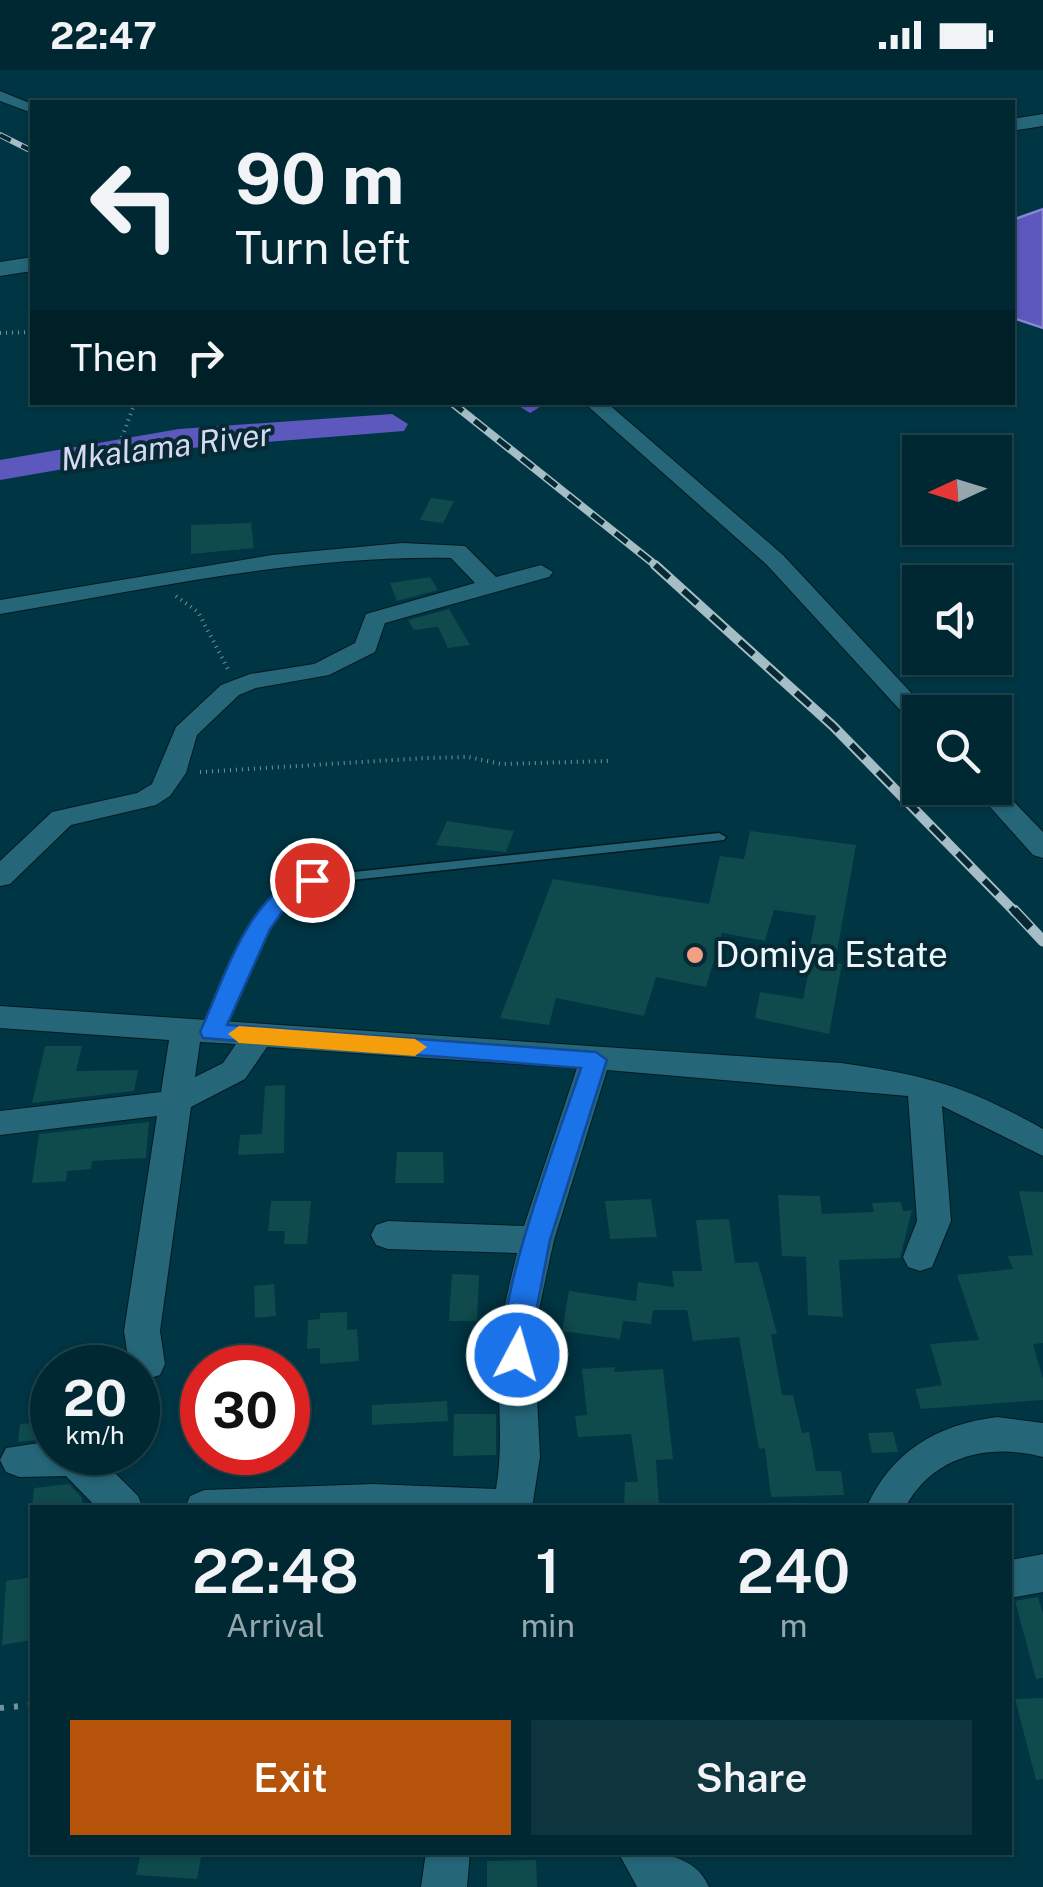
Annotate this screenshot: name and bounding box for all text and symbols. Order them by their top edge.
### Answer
text: 22:47 [50,13,157,58]
text: 90 m [235,137,405,220]
icon: left [70,140,200,270]
text: Turn left [235,221,411,274]
icon: right [178,330,233,385]
text: Then [70,335,158,380]
water label: Mkalama River [58,415,274,478]
north arrow [902,435,1012,545]
map controls [902,435,1012,805]
button: sound [902,565,1012,675]
button: search [902,695,1012,805]
pin [270,838,355,923]
icon: arrive [285,853,340,908]
place label: Domiya Estate [715,934,948,975]
marker: Domiya Estate [684,944,706,966]
position arrow [465,1303,569,1407]
speed limit sign: 30 [180,1345,310,1475]
text: 20 [63,1368,127,1427]
text: km/h [66,1420,124,1450]
text: 22:48 [192,1536,359,1607]
text: 1 [535,1536,560,1607]
text: 240 [737,1536,850,1607]
text: Arrival [226,1607,325,1644]
text: min [521,1607,575,1644]
text: m [780,1607,807,1644]
button: Exit [70,1720,511,1835]
button: Share [531,1720,972,1835]

